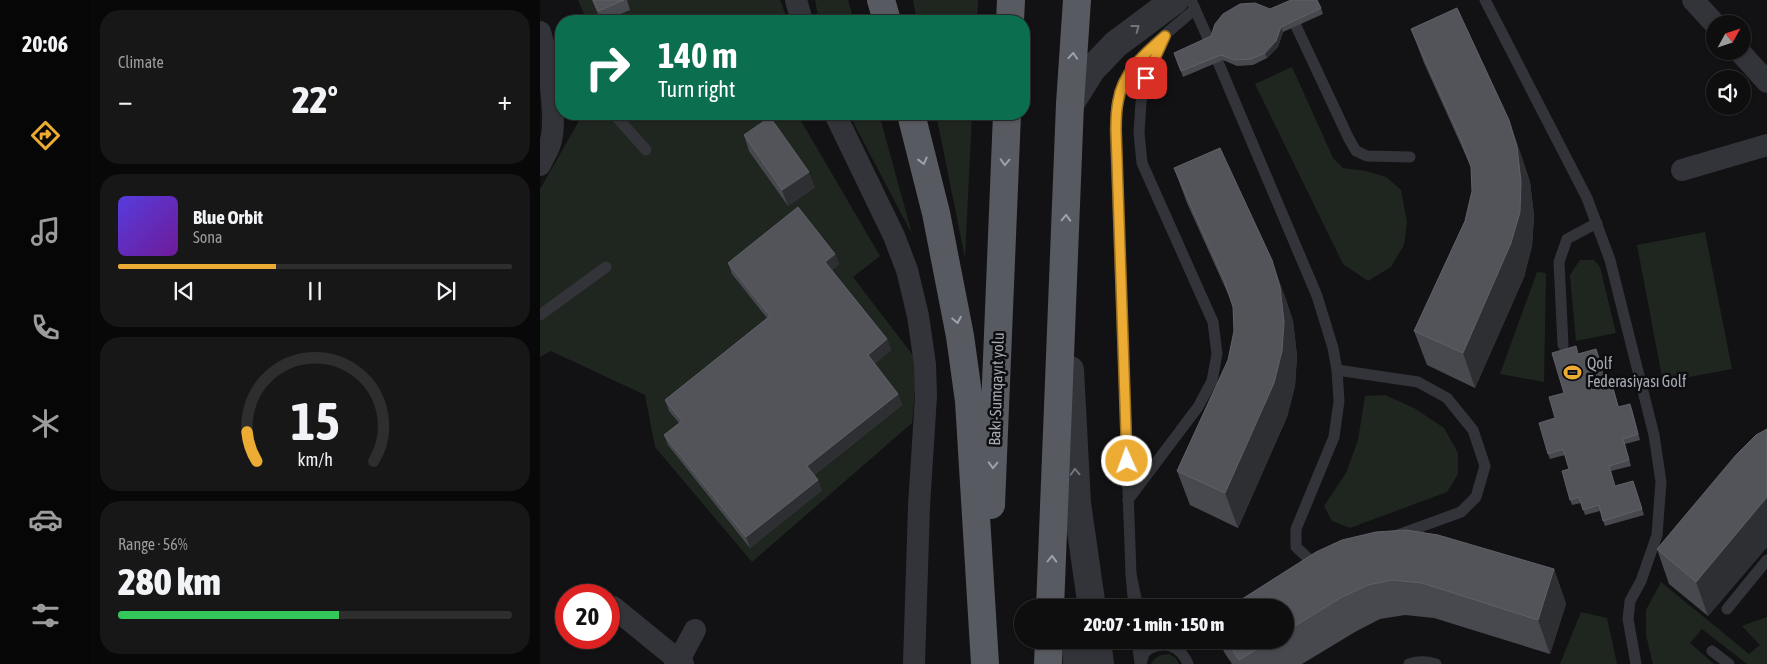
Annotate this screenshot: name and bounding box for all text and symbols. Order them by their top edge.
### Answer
north arrow [1706,15,1751,60]
map controls [1706,15,1751,115]
one-way arrow [1130,26,1139,34]
text: 20:06 [22,31,68,57]
icon: right [575,35,640,100]
text: 140 m [658,35,737,75]
one-way arrow [1068,52,1079,60]
text: Climate [118,53,164,71]
pin [1125,57,1167,99]
icon: arrive [1132,64,1160,92]
button: sound [1706,70,1751,115]
text: Turn right [658,76,735,102]
text: 22° [292,78,338,121]
text: − [118,84,133,116]
text: + [497,84,512,116]
icon: directions [28,118,63,153]
one-way arrow [917,157,928,166]
one-way arrow [999,159,1010,167]
text: Blue Orbit [193,206,263,228]
icon: music [28,214,63,249]
one-way arrow [1060,214,1071,222]
text: Sona [193,228,222,246]
icon: previous [170,277,198,305]
icon: pause [301,277,329,305]
icon: next [432,277,460,305]
icon: phone [28,310,63,345]
one-way arrow [951,316,962,324]
street label: Bakı-Sumqayıt yolu [985,332,1008,446]
place label: Qolf Federasiyası Golf [1587,354,1687,391]
sports icon: Qolf Federasiyası Golf [1563,362,1583,382]
text: 15 [291,391,339,451]
icon: climate [28,406,63,441]
position arrow [1100,434,1152,486]
text: km/h [297,449,333,470]
one-way arrow [987,461,998,469]
one-way arrow [1070,468,1081,476]
icon: car [28,502,63,537]
text: Range · 56% [118,535,188,553]
one-way arrow [1047,555,1058,563]
text: 280 km [118,560,221,603]
speed limit sign: 20 [555,584,620,649]
icon: filters [28,598,63,633]
text: 20:07 · 1 min · 150 m [1084,613,1224,635]

